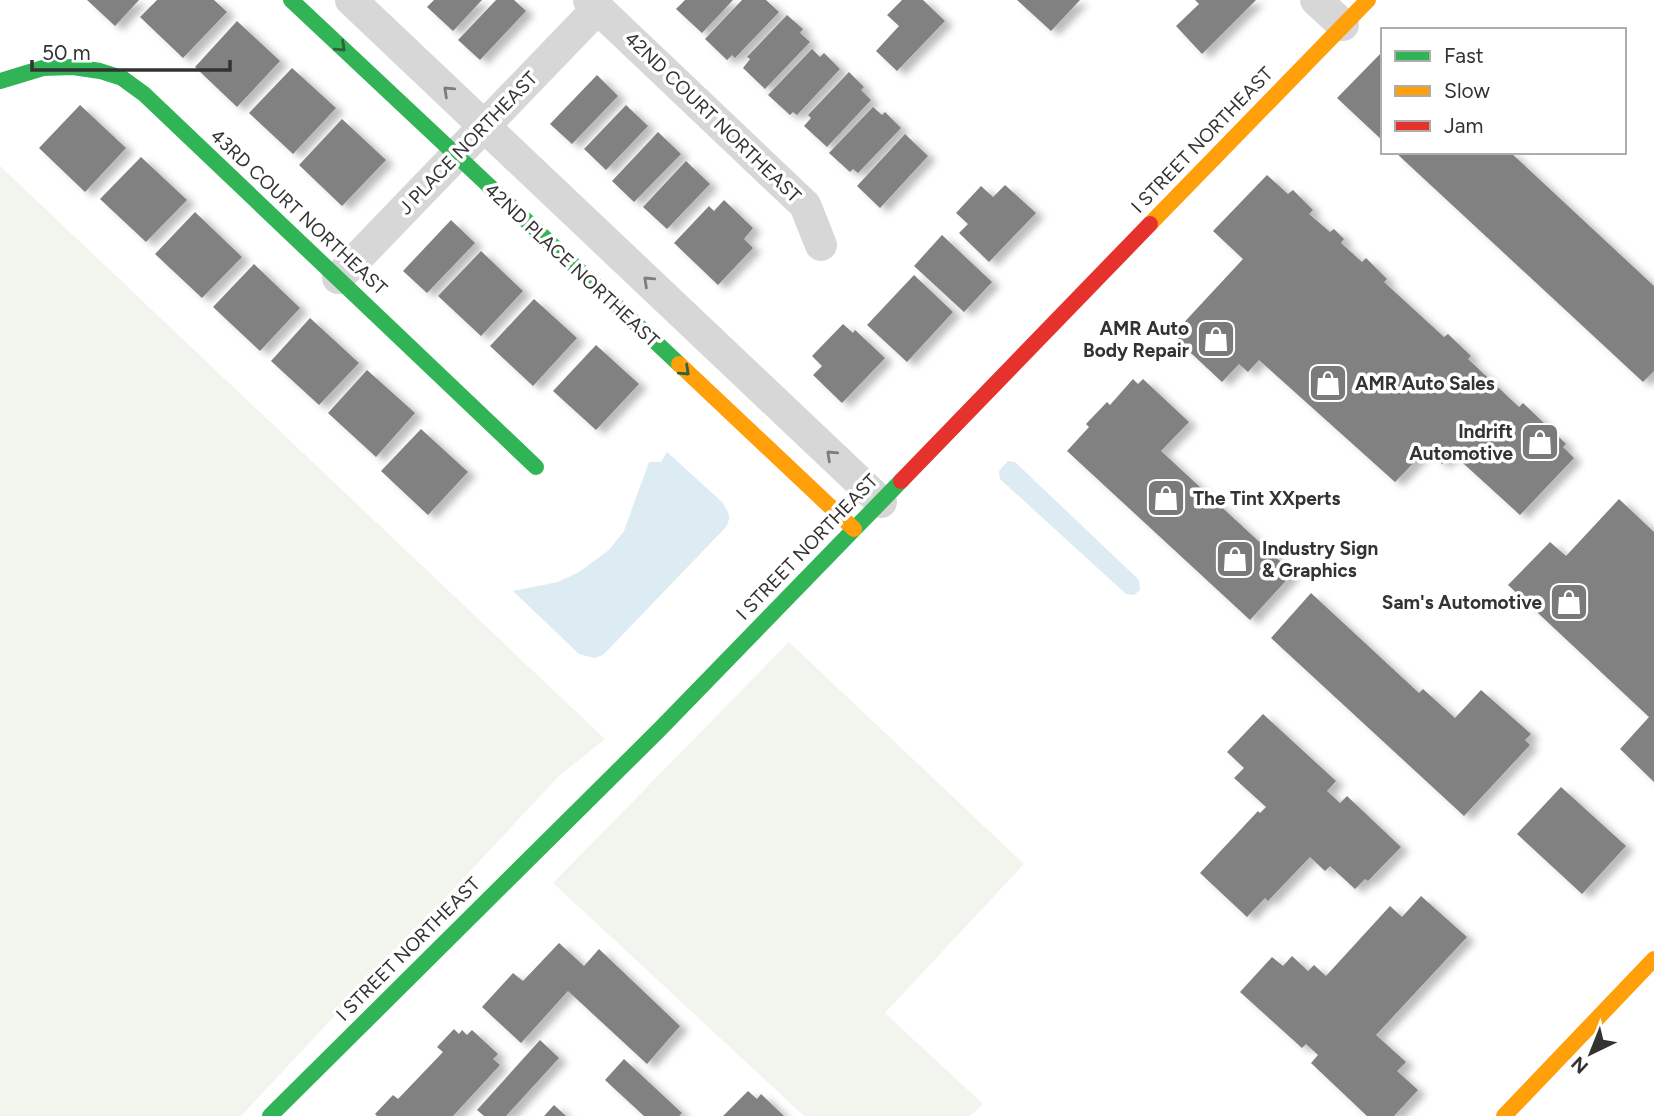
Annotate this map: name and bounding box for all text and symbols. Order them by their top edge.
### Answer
street label: 42ND COURT NORTHEAST [620,27,806,208]
scale bar [32,28,229,72]
legend [1381,28,1626,154]
one-way arrow [333,39,346,51]
text: 50 m [42,40,91,65]
text: Fast [1444,43,1484,68]
street label: I STREET NORTHEAST [1126,62,1278,218]
street label: J PLACE NORTHEAST [394,66,543,219]
text: Slow [1444,78,1490,103]
one-way arrow [443,87,456,100]
text: Jam [1444,113,1483,138]
street label: 43RD COURT NORTHEAST [206,124,392,300]
street label: 42ND PLACE NORTHEAST [480,178,664,352]
one-way arrow [643,277,656,290]
place label: AMR Auto Body Repair [1083,317,1189,362]
shop icon: AMR Auto Body Repair [1195,318,1237,360]
one-way arrow [677,362,690,375]
shop icon: AMR Auto Sales [1307,362,1349,404]
place label: AMR Auto Sales [1355,372,1495,395]
place label: Indrift Automotive [1409,420,1513,465]
shop icon: Indrift Automotive [1519,421,1561,463]
one-way arrow [826,450,839,463]
street label: I STREET NORTHEAST [731,469,883,625]
shop icon: The Tint XXperts [1145,477,1187,519]
place label: The Tint XXperts [1193,487,1341,510]
place label: Industry Sign & Graphics [1262,537,1378,582]
shop icon: Industry Sign & Graphics [1214,538,1256,580]
shop icon: Sam's Automotive [1548,581,1590,623]
place label: Sam's Automotive [1382,591,1542,614]
street label: I STREET NORTHEAST [331,872,485,1026]
north arrow [1556,1018,1626,1088]
text: N [1567,1052,1593,1078]

